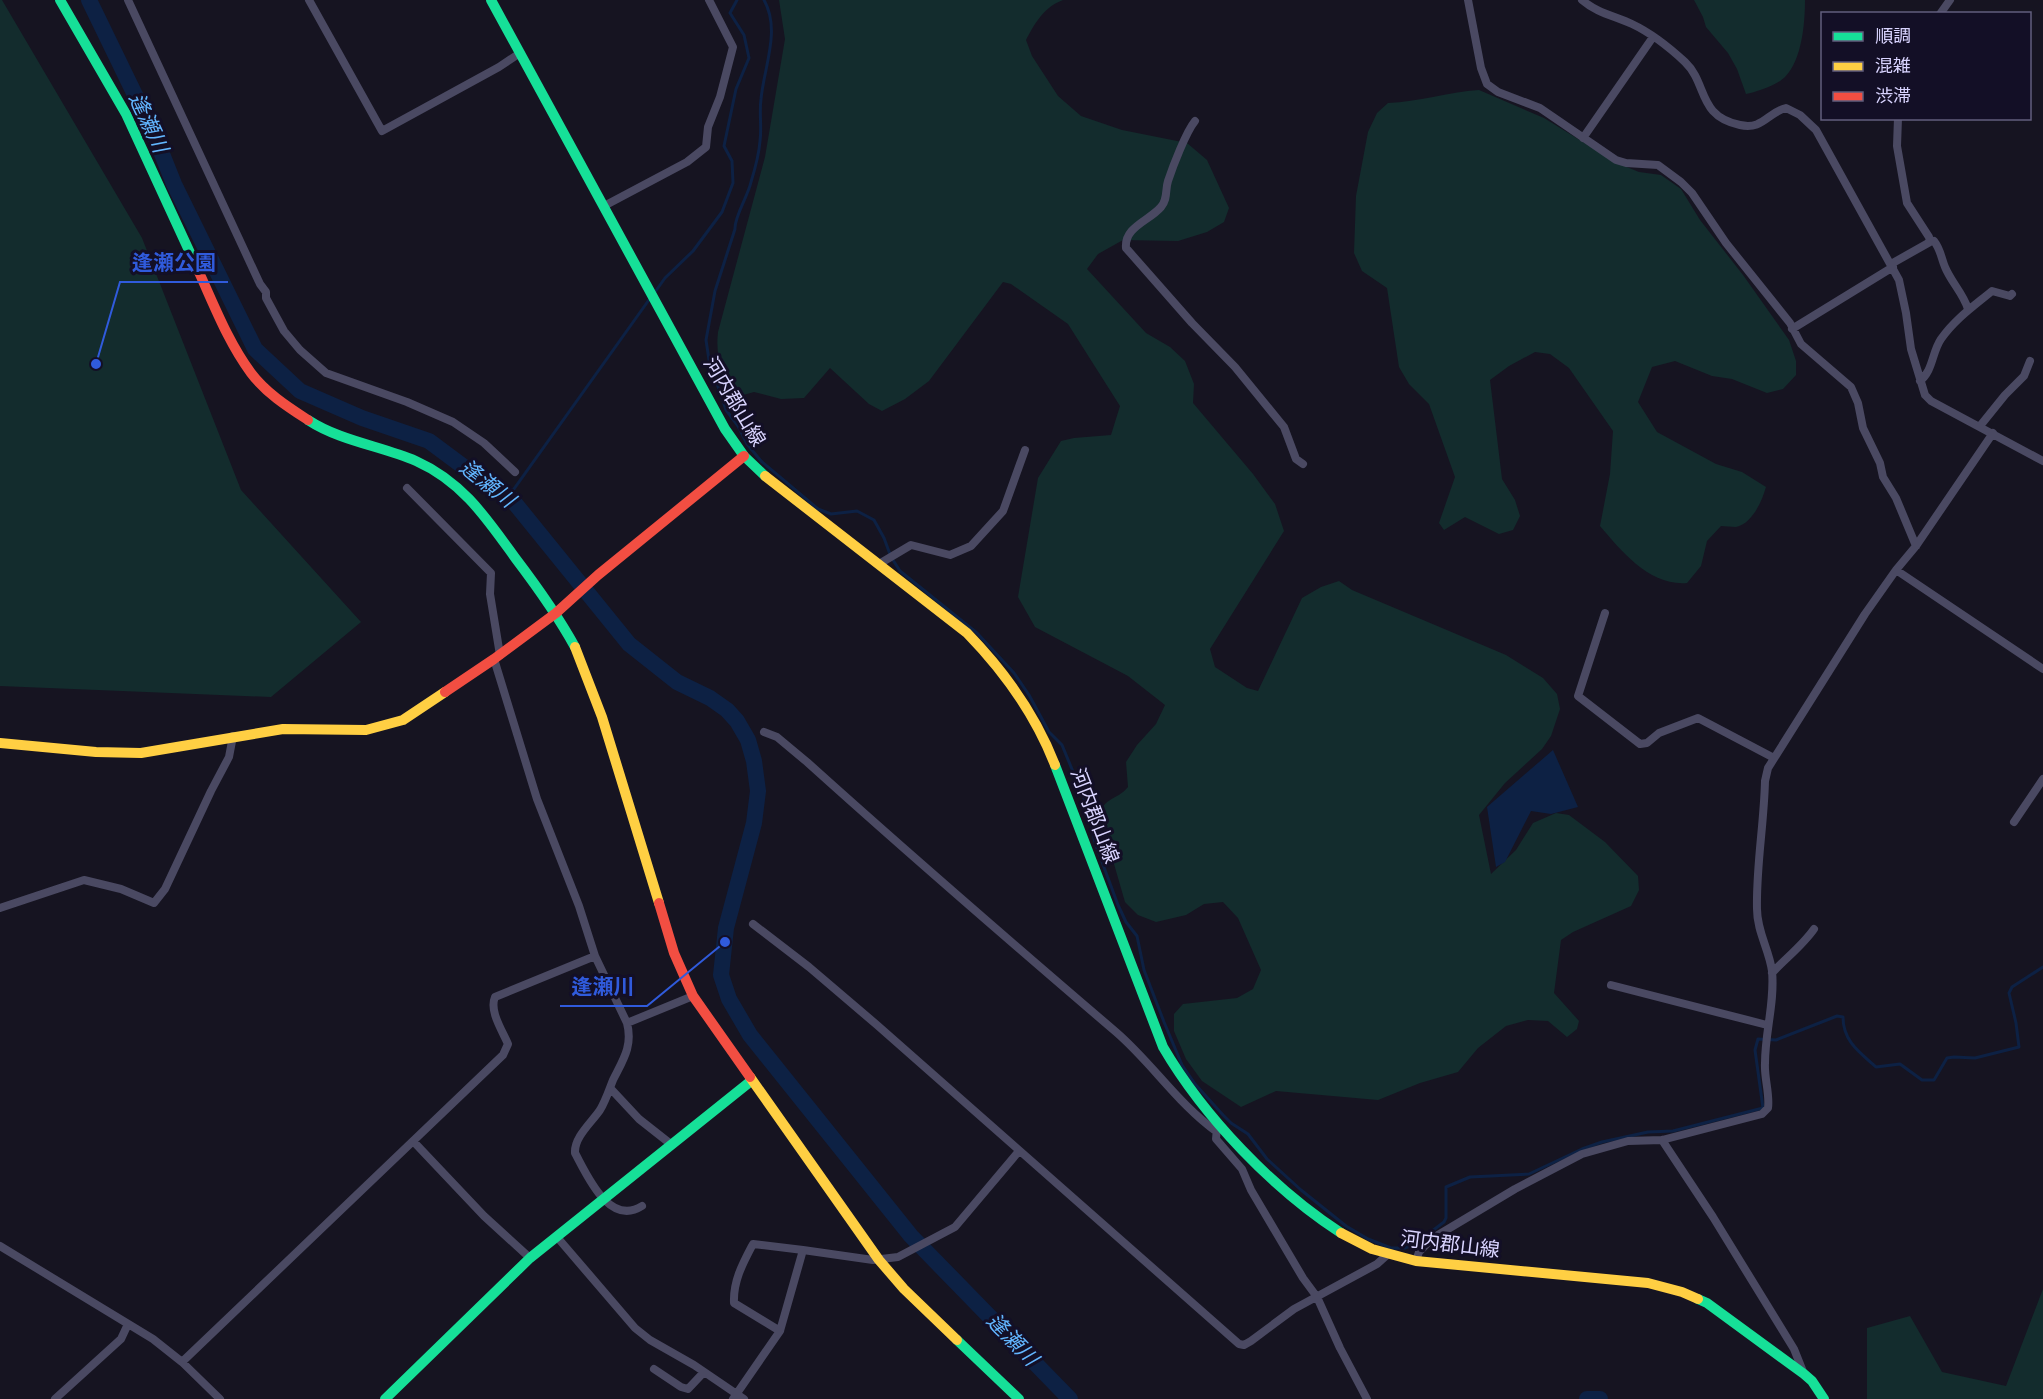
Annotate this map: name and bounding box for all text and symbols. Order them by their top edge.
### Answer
legend [1821,12,2031,120]
text: 順調 [1875,25,1911,47]
text: 混雑 [1875,55,1911,77]
text: 渋滞 [1875,85,1911,107]
water label: 逢瀬川 [123,89,173,159]
callout: 逢瀬公園 [120,243,228,282]
text: 逢瀬公園 [132,251,216,276]
street label: 河内郡山線 [698,353,770,451]
water label: 逢瀬川 [454,455,521,514]
street label: 河内郡山線 [1065,765,1123,867]
callout: 逢瀬川 [560,967,647,1006]
text: 逢瀬川 [572,975,635,1000]
street label: 河内郡山線 [1399,1227,1501,1263]
water label: 逢瀬川 [981,1309,1044,1373]

